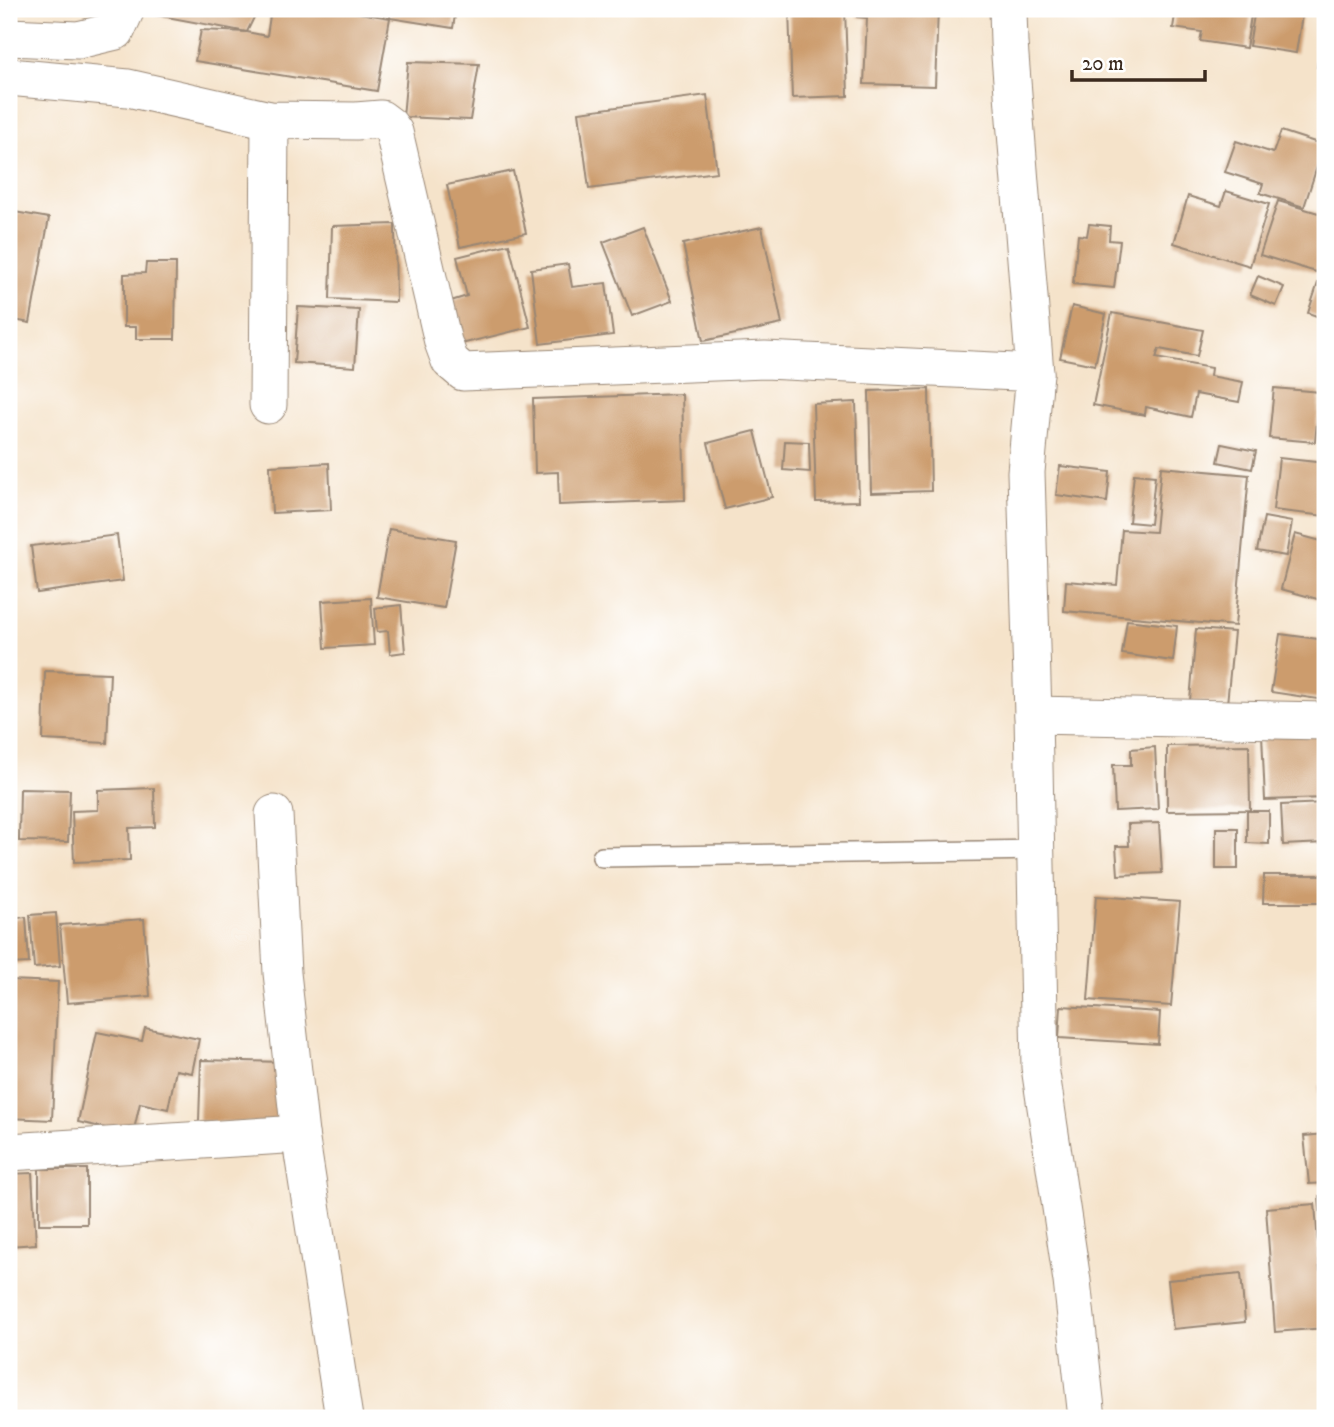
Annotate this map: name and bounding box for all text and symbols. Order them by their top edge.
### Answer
scale bar [1072,38,1204,82]
text: 20 m [1082,51,1124,77]

